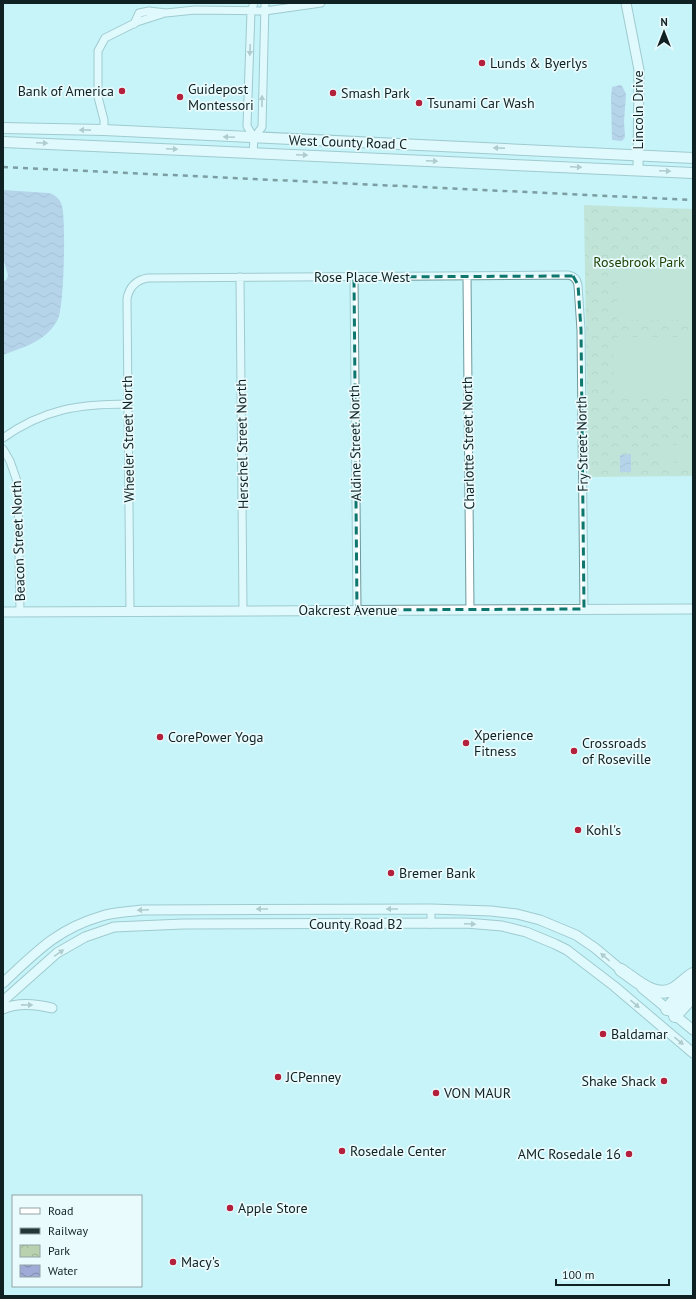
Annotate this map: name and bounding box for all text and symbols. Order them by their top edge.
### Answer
north arrow [644,12,684,52]
text: N [660,15,668,29]
one-way arrow [247,44,253,57]
place label: Lunds & Byerlys [490,54,587,72]
marker: Lunds & Byerlys [477,58,487,68]
street label: Lincoln Drive [629,70,647,150]
place label: Guidepost Montessori [188,80,254,114]
place label: Bank of America [18,82,114,100]
place label: Smash Park [341,84,410,102]
marker: Bank of America [117,86,127,96]
marker: Smash Park [328,88,338,98]
marker: Guidepost Montessori [175,92,185,102]
place label: Tsunami Car Wash [427,94,535,112]
one-way arrow [259,95,266,107]
marker: Tsunami Car Wash [414,98,424,108]
one-way arrow [78,127,91,133]
street label: West County Road C [288,131,408,153]
one-way arrow [223,133,235,140]
one-way arrow [36,140,48,147]
one-way arrow [493,145,505,152]
one-way arrow [166,146,179,152]
one-way arrow [296,151,308,158]
one-way arrow [426,157,438,164]
one-way arrow [570,164,583,170]
one-way arrow [659,168,671,175]
park label: Rosebrook Park [593,253,685,271]
street label: Rose Place West [314,268,410,286]
street label: Wheeler Street North [118,375,138,503]
street label: Charlotte Street North [458,376,478,510]
street label: Herschel Street North [232,379,252,509]
street label: Aldine Street North [345,385,365,501]
street label: Fry Street North [572,396,592,492]
street label: Beacon Street North [7,480,29,602]
street label: Oakcrest Avenue [299,601,397,619]
place label: Xperience Fitness [474,726,533,760]
place label: CorePower Yoga [168,728,264,746]
marker: CorePower Yoga [155,732,165,742]
place label: Crossroads of Roseville [582,734,651,768]
marker: Xperience Fitness [461,738,471,748]
marker: Crossroads of Roseville [569,746,579,756]
place label: Kohl's [586,821,621,839]
marker: Kohl's [573,825,583,835]
place label: Bremer Bank [399,864,476,882]
marker: Bremer Bank [386,868,396,878]
one-way arrow [255,906,268,912]
one-way arrow [385,906,398,912]
one-way arrow [137,907,149,914]
street label: County Road B2 [309,915,403,933]
one-way arrow [464,920,476,927]
one-way arrow [54,949,64,957]
one-way arrow [600,953,611,962]
one-way arrow [630,1000,640,1009]
one-way arrow [21,1002,34,1008]
place label: Baldamar [611,1025,668,1043]
marker: Baldamar [598,1029,608,1039]
one-way arrow [673,1037,684,1045]
place label: JCPenney [285,1068,342,1086]
marker: JCPenney [273,1072,283,1082]
place label: Shake Shack [582,1072,656,1090]
marker: Shake Shack [659,1076,669,1086]
place label: VON MAUR [443,1084,511,1102]
marker: VON MAUR [431,1088,441,1098]
place label: Rosedale Center [350,1142,447,1160]
place label: AMC Rosedale 16 [518,1145,621,1163]
marker: Rosedale Center [337,1146,347,1156]
marker: AMC Rosedale 16 [624,1149,634,1159]
legend [12,1195,142,1287]
place label: Apple Store [238,1199,308,1217]
text: Road [48,1203,73,1218]
marker: Apple Store [225,1203,235,1213]
text: Railway [48,1223,88,1238]
text: Park [48,1243,70,1258]
place label: Macy's [181,1253,220,1271]
marker: Macy's [168,1257,178,1267]
scale bar [556,1261,669,1287]
text: Water [48,1263,78,1278]
text: 100 m [562,1267,595,1282]

